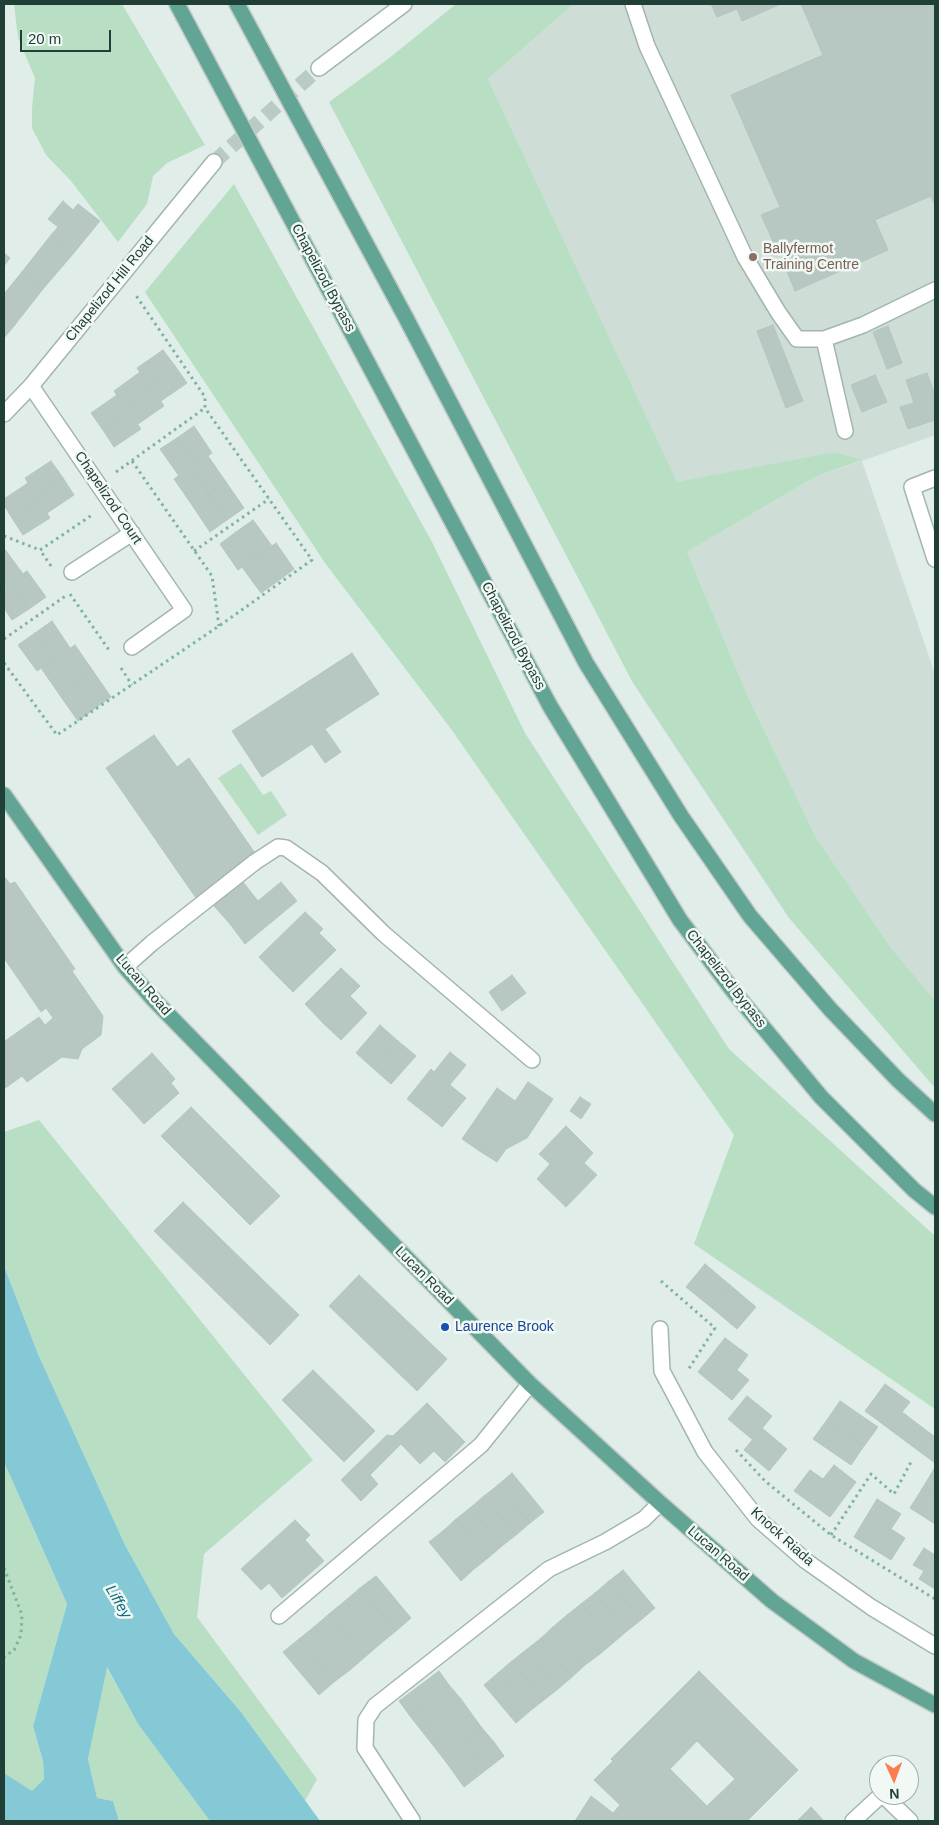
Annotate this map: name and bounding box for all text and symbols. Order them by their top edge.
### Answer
scale bar [22,20,114,52]
text: 20 m [28,30,61,47]
street label: Chapelizod Bypass [287,221,359,335]
street label: Chapelizod Hill Road [62,233,158,345]
place label: Ballyfermot Training Centre [763,241,859,274]
marker: Ballyfermot Training Centre [747,251,759,263]
street label: Chapelizod Court [71,448,145,548]
street label: Chapelizod Bypass [477,579,549,693]
street label: Chapelizod Bypass [682,927,770,1031]
street label: Lucan Road [112,951,174,1019]
street label: Lucan Road [391,1243,457,1309]
place label: Laurence Brook [455,1319,554,1335]
marker: Laurence Brook [439,1321,451,1333]
street label: Knock Riada [747,1504,817,1570]
street label: Lucan Road [684,1523,752,1585]
water label: Liffey [101,1582,135,1622]
north arrow [869,1755,919,1805]
text: N [889,1786,900,1802]

